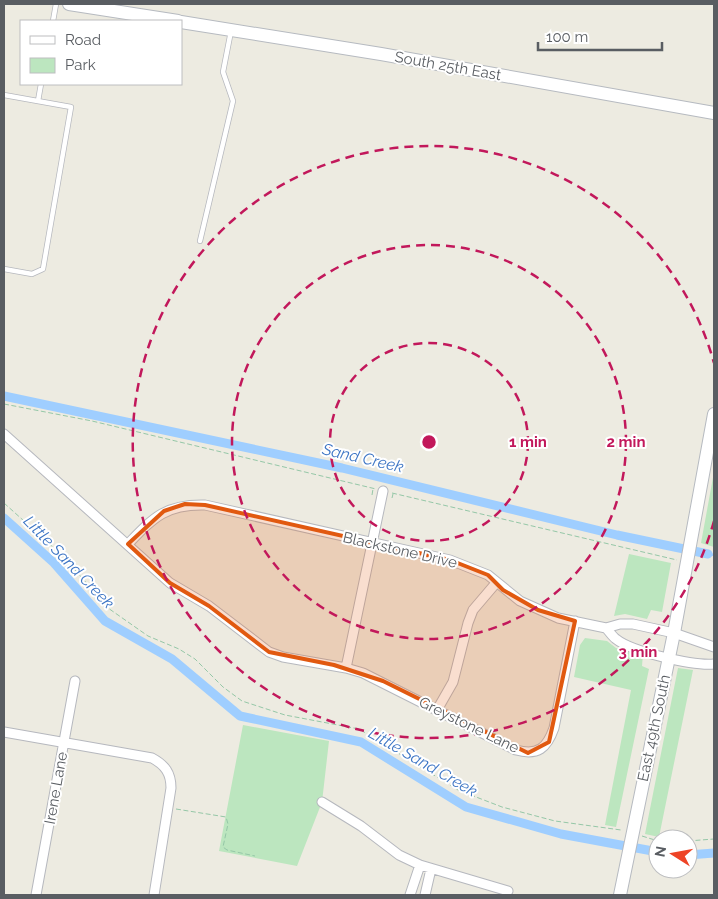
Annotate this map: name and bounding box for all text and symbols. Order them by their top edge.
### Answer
legend [20,20,182,85]
scale bar [538,20,662,52]
text: 100 m [546,28,588,46]
text: Road [65,31,101,49]
street label: South 25th East [393,48,503,84]
text: Park [65,56,96,74]
centre of rings [420,433,438,451]
text: 1 min [509,433,547,451]
text: 2 min [607,433,645,451]
water label: Sand Creek [320,439,406,477]
water label: Little Sand Creek [20,511,119,613]
street label: Blackstone Drive [341,528,459,572]
text: 3 min [619,643,657,661]
street label: East 49th South [634,673,674,783]
street label: Greystone Lane [416,693,522,757]
water label: Little Sand Creek [365,723,481,801]
street label: Irene Lane [41,750,71,826]
north arrow [648,829,698,879]
text: N [651,845,669,858]

